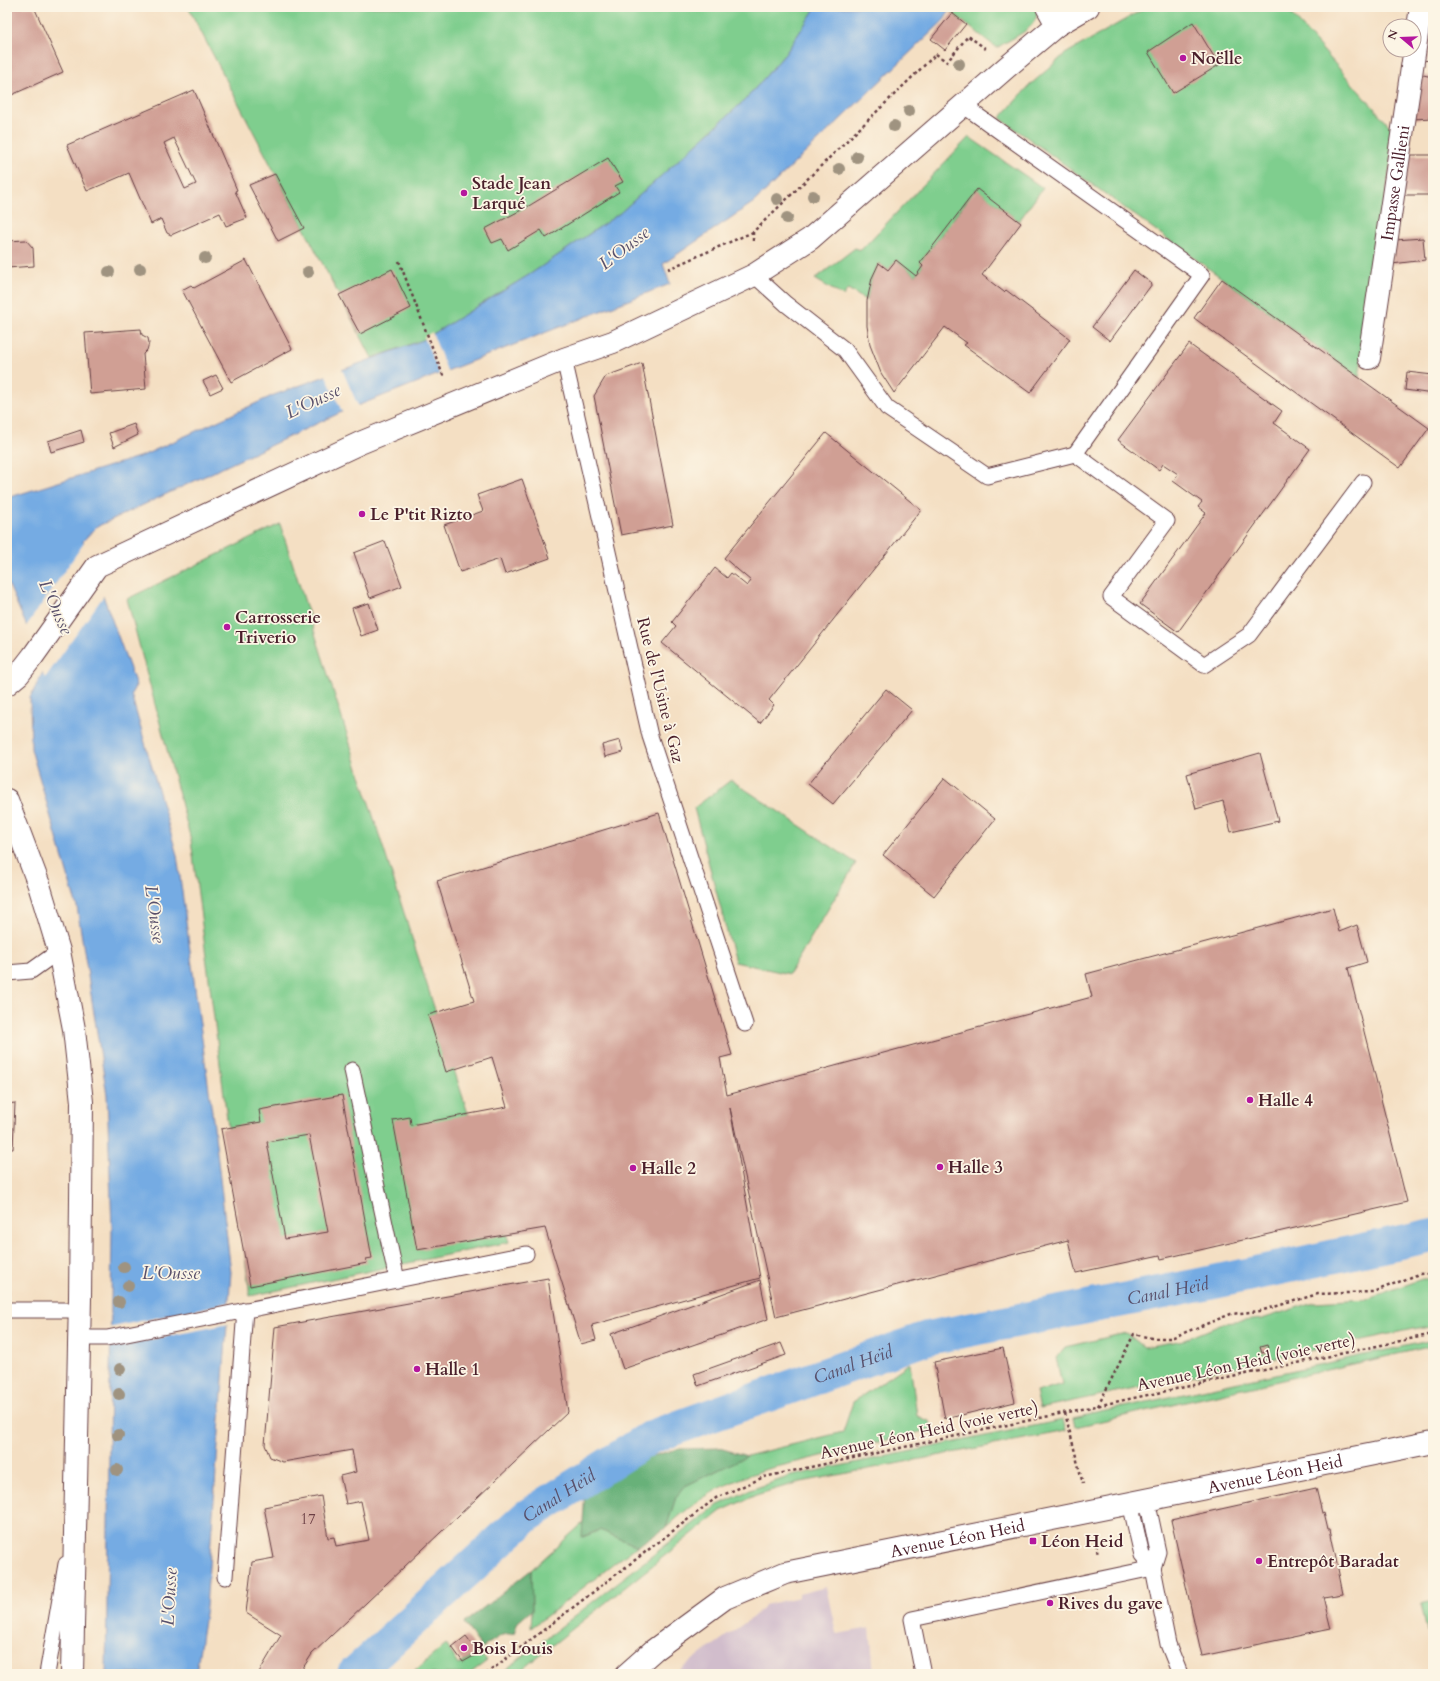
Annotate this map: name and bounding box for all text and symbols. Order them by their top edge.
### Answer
north arrow [1382,18,1422,58]
text: N [1384,28,1402,42]
place label: Noëlle [1191,47,1242,70]
marker: Noëlle [1178,53,1188,63]
street label: Impasse Gallieni [1376,123,1415,242]
place label: Stade Jean Larqué [472,172,551,215]
marker: Stade Jean Larqué [459,188,469,198]
water label: L'Ousse [594,220,656,276]
water label: L'Ousse [282,377,346,425]
place label: Le P'tit Rizto [370,503,473,526]
marker: Le P'tit Rizto [357,509,367,519]
water label: L'Ousse [32,576,79,640]
place label: Carrosserie Triverio [235,606,321,649]
street label: Rue de l'Usine à Gaz [631,615,690,766]
marker: Carrosserie Triverio [222,622,232,632]
water label: L'Ousse [138,884,171,946]
place label: Halle 4 [1258,1089,1313,1112]
marker: Halle 4 [1245,1095,1255,1105]
place label: Halle 3 [948,1156,1003,1179]
place label: Halle 2 [641,1157,696,1180]
marker: Halle 3 [935,1162,945,1172]
marker: Halle 2 [628,1163,638,1173]
water label: L'Ousse [142,1261,201,1286]
water label: Canal Heïd [1125,1271,1213,1312]
street label: Avenue Léon Heid (voie verte) [1135,1328,1357,1397]
water label: Canal Heïd [810,1339,898,1391]
place label: Halle 1 [425,1358,480,1381]
marker: Halle 1 [412,1364,422,1374]
street label: Avenue Léon Heid (voie verte) [818,1396,1040,1465]
street label: Avenue Léon Heid [1206,1450,1345,1499]
water label: Canal Heïd [517,1463,602,1529]
house number: 17 [300,1509,316,1529]
street label: Avenue Léon Heid [888,1514,1027,1563]
place label: Léon Heid [1041,1530,1124,1553]
marker: Léon Heid [1028,1536,1038,1546]
place label: Entrepôt Baradat [1267,1550,1399,1573]
marker: Entrepôt Baradat [1254,1556,1264,1566]
water label: L'Ousse [155,1566,184,1627]
place label: Rives du gave [1058,1592,1163,1615]
marker: Rives du gave [1045,1598,1055,1608]
place label: Bois Louis [472,1637,553,1660]
marker: Bois Louis [459,1643,469,1653]

